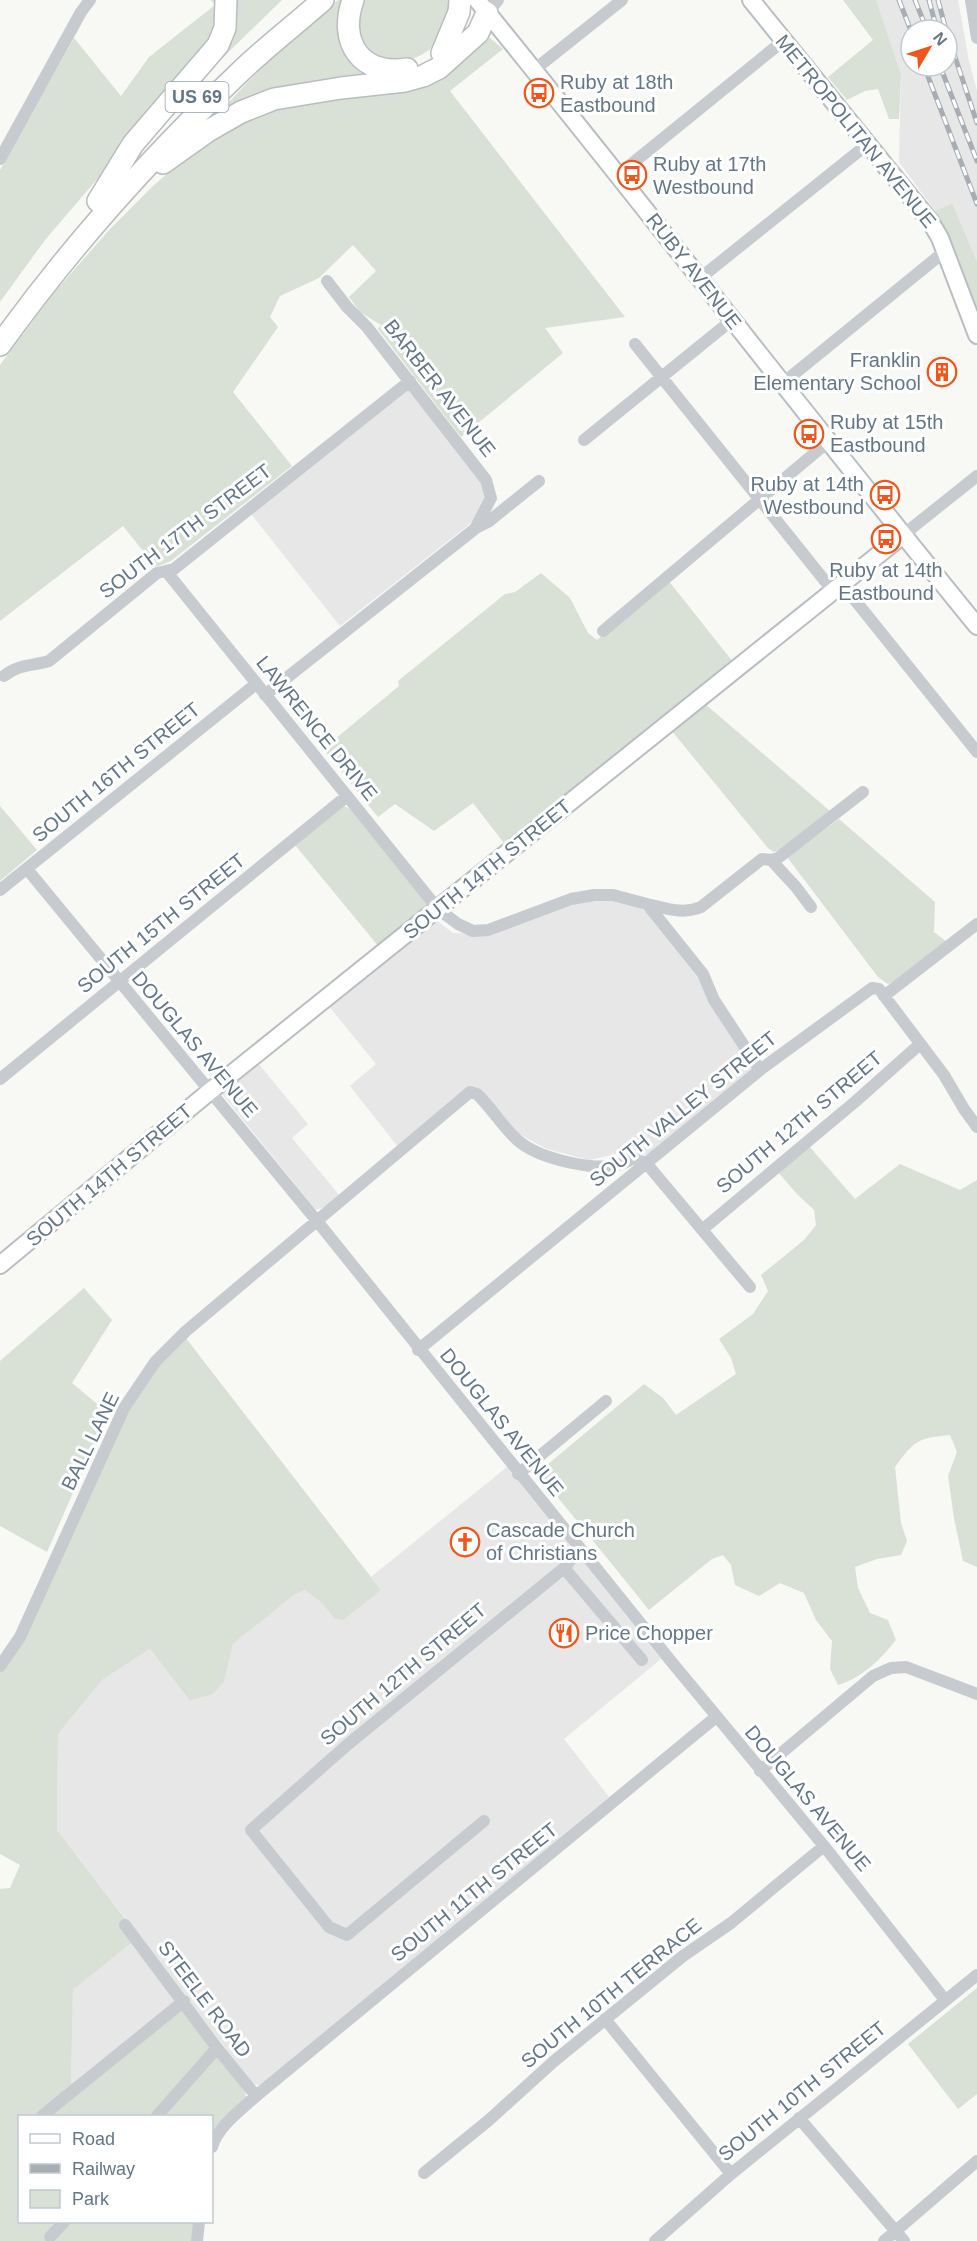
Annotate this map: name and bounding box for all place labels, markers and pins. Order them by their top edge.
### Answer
place label: Ruby at 18th Eastbound [560,71,673,116]
bus stop icon: Ruby at 18th Eastbound [523,77,555,109]
place label: Ruby at 17th Westbound [653,153,766,198]
bus stop icon: Ruby at 17th Westbound [616,159,648,191]
place label: Franklin Elementary School [753,349,921,394]
building icon: Franklin Elementary School [926,356,958,388]
place label: Ruby at 15th Eastbound [830,411,943,456]
bus stop icon: Ruby at 15th Eastbound [793,418,825,450]
place label: Ruby at 14th Westbound [751,473,864,518]
bus stop icon: Ruby at 14th Westbound [869,479,901,511]
bus stop icon: Ruby at 14th Eastbound [870,523,902,555]
place label: Ruby at 14th Eastbound [829,559,943,604]
place label: Cascade Church of Christians [486,1519,635,1564]
church icon: Cascade Church of Christians [449,1526,481,1558]
restaurant icon: Price Chopper [548,1617,580,1649]
place label: Price Chopper [585,1622,713,1644]

